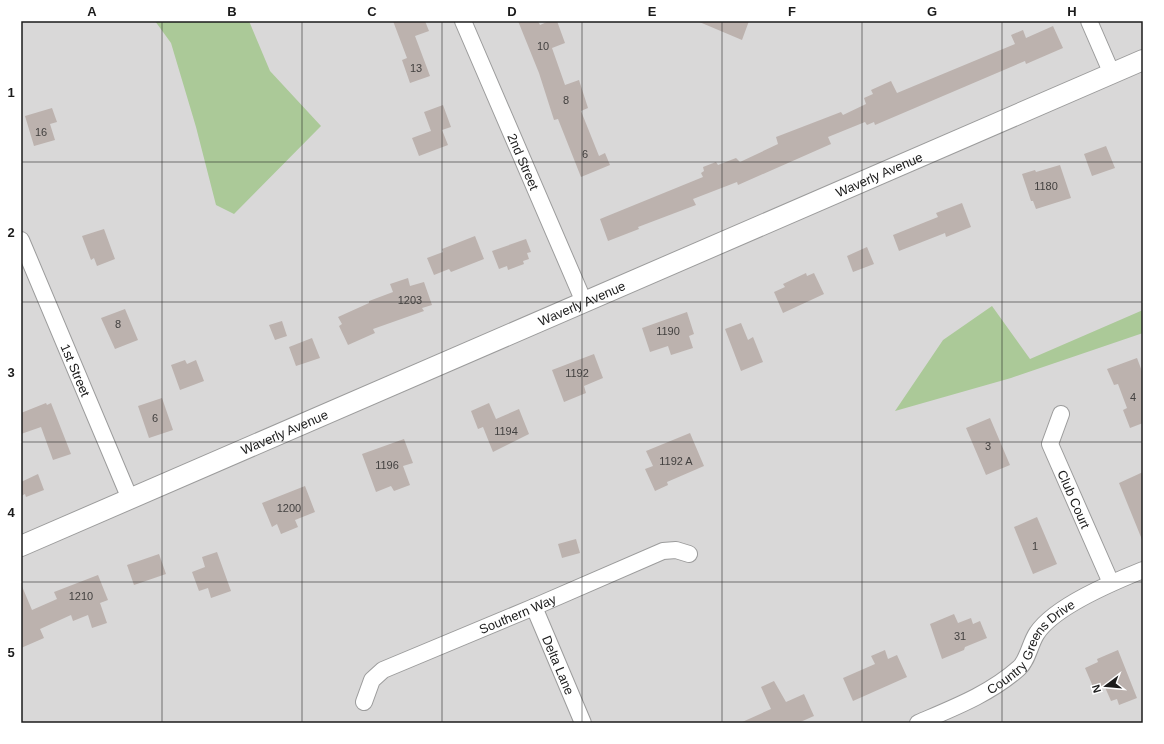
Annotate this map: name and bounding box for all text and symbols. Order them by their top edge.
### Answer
text: A [87,4,97,19]
text: B [227,4,237,19]
text: C [367,4,377,19]
text: D [507,4,517,19]
text: E [648,4,657,19]
text: F [788,4,796,19]
text: G [927,4,937,19]
text: H [1067,4,1077,19]
house number: 10 [537,40,549,52]
house number: 13 [410,62,422,74]
text: 1 [7,85,15,100]
house number: 8 [563,94,569,106]
house number: 16 [35,126,47,138]
street label: 2nd Street [504,131,542,193]
house number: 6 [582,148,588,160]
street label: Waverly Avenue [833,149,925,200]
house number: 1180 [1034,180,1058,192]
text: 2 [7,225,15,240]
street label: Waverly Avenue [536,278,628,329]
house number: 1203 [398,294,422,306]
house number: 8 [115,318,121,330]
house number: 1190 [656,325,680,337]
street label: 1st Street [58,342,93,399]
text: 3 [7,365,15,380]
house number: 1192 [565,367,589,379]
house number: 4 [1130,391,1136,403]
street label: Waverly Avenue [239,407,330,458]
house number: 6 [152,412,158,424]
house number: 1194 [494,425,518,437]
house number: 3 [985,440,991,452]
house number: 1192 A [659,455,693,467]
house number: 1196 [375,459,399,471]
street label: Club Court [1054,468,1093,531]
house number: 1200 [277,502,301,514]
text: 4 [7,505,15,520]
house number: 1 [1032,540,1038,552]
house number: 1210 [69,590,93,602]
street label: Southern Way [477,591,559,637]
street label: Country Greens Drive [984,597,1078,697]
house number: 31 [954,630,966,642]
street label: Delta Lane [539,633,577,697]
text: 5 [7,645,15,660]
north arrow [1086,666,1126,706]
text: N [1090,683,1103,694]

